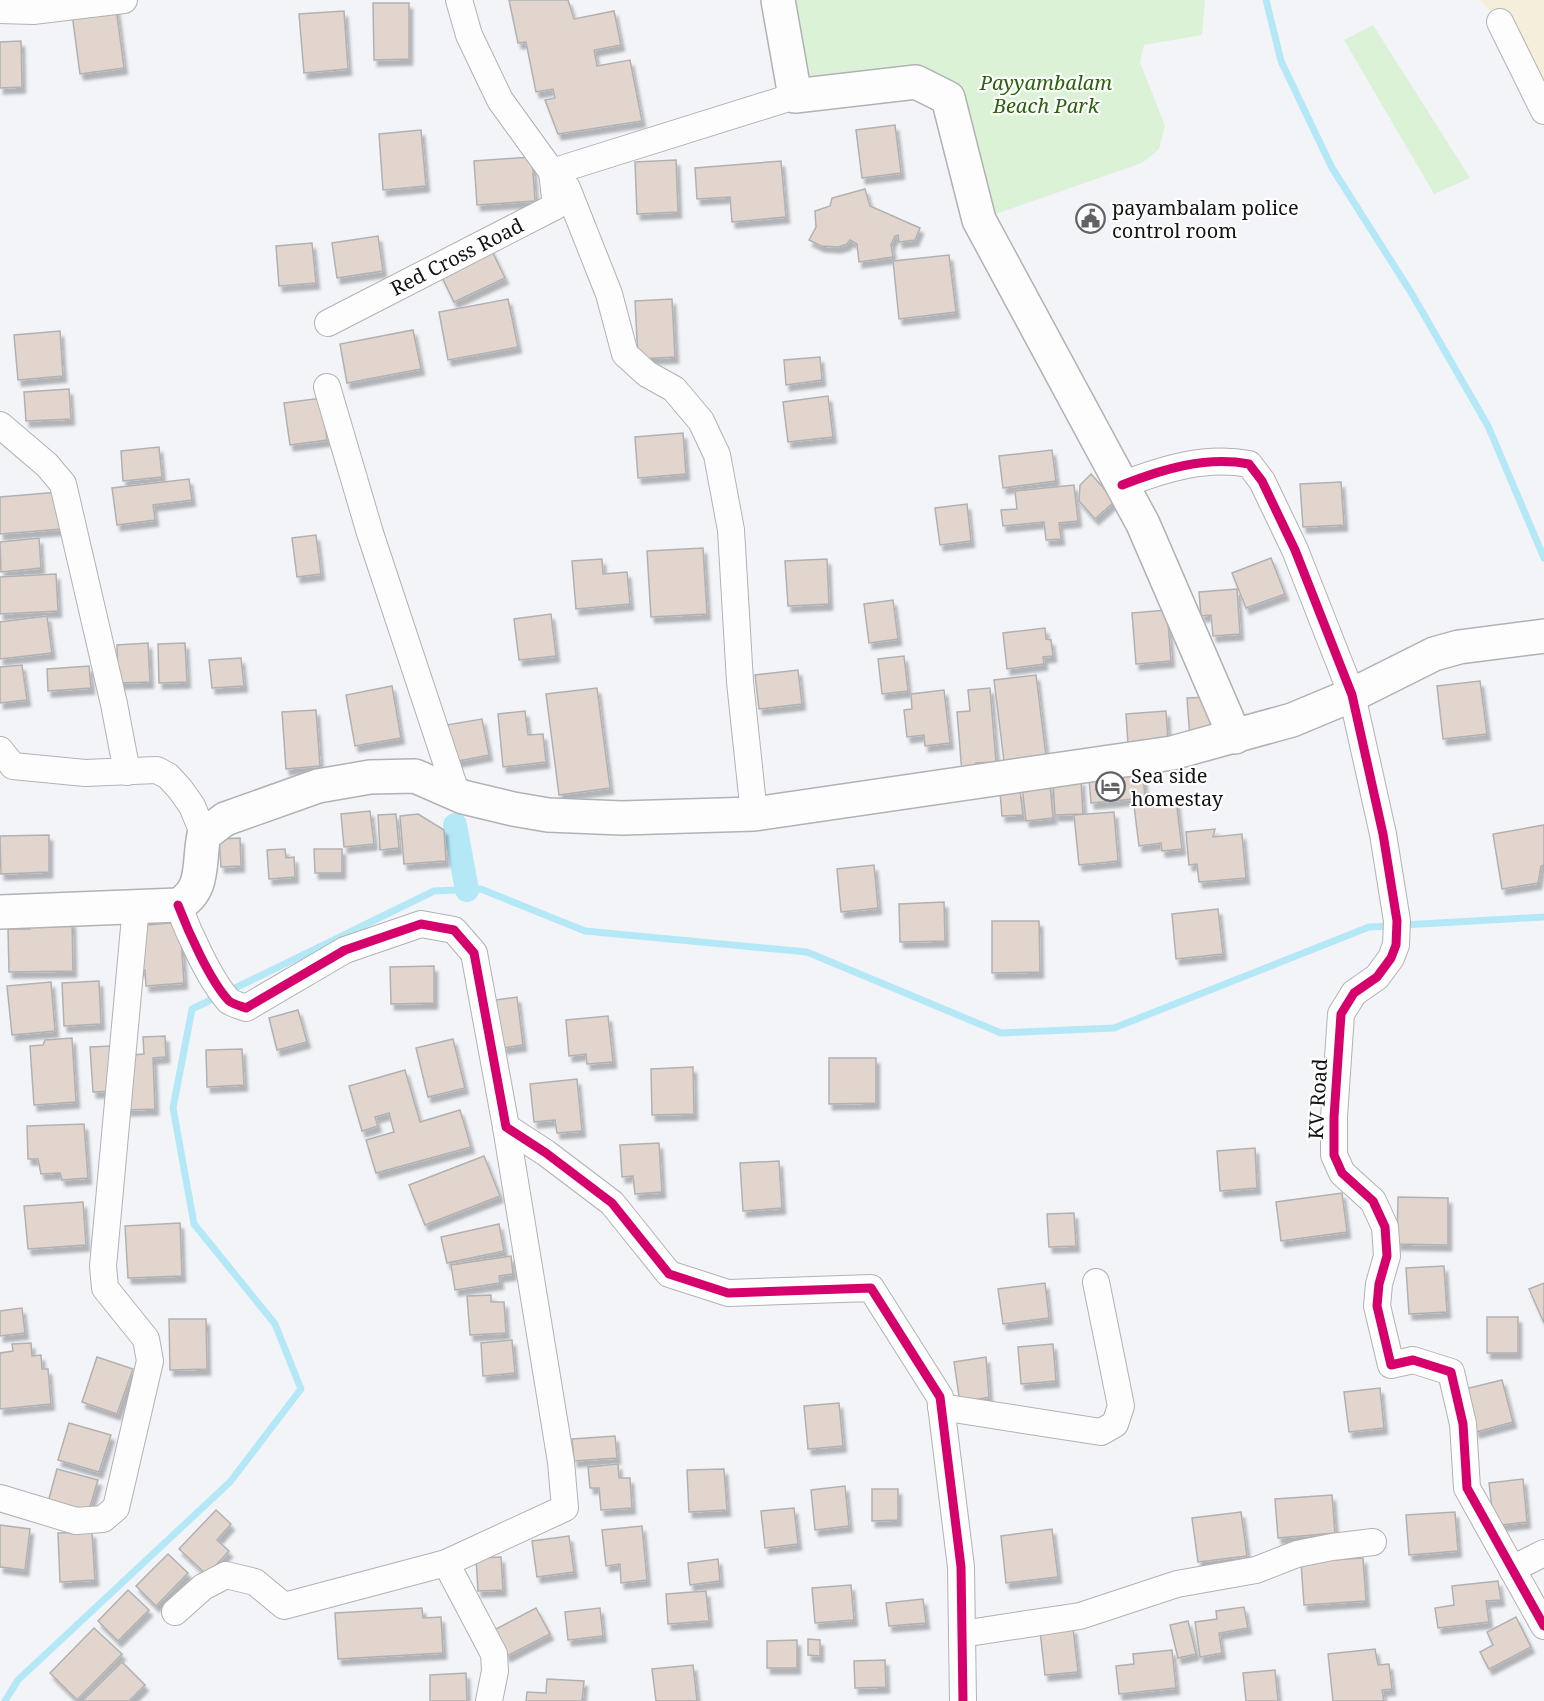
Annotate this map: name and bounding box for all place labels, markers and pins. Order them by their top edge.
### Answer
place label: payambalam police control room [1112,194,1299,244]
public building icon: payambalam police control room [1075,203,1107,235]
place label: Sea side homestay [1131,762,1224,812]
hotel icon: Sea side homestay [1094,771,1126,803]

